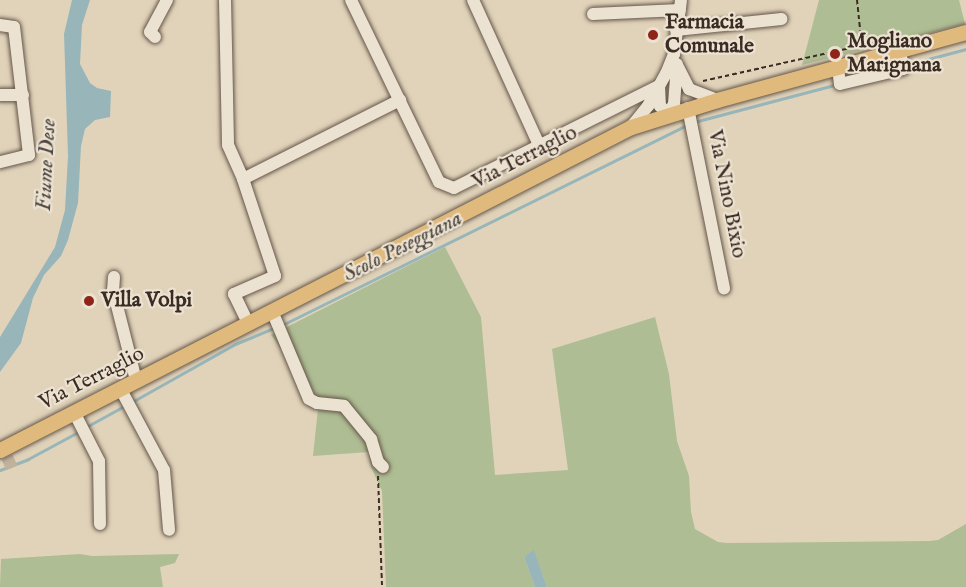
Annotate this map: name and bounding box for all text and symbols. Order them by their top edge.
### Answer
place label: Farmacia Comunale [665,10,754,60]
marker: Farmacia Comunale [646,28,660,42]
place label: Mogliano Marignana [847,29,941,79]
marker: Mogliano Marignana [828,47,842,61]
water label: Fiume Dese [31,118,63,212]
street label: Via Terraglio [468,121,582,195]
street label: Via Nino Bixio [701,128,751,260]
water label: Scolo Peseggiana [339,206,467,288]
place label: Villa Volpi [101,288,192,314]
marker: Villa Volpi [82,294,96,308]
street label: Via Terraglio [35,342,149,416]

